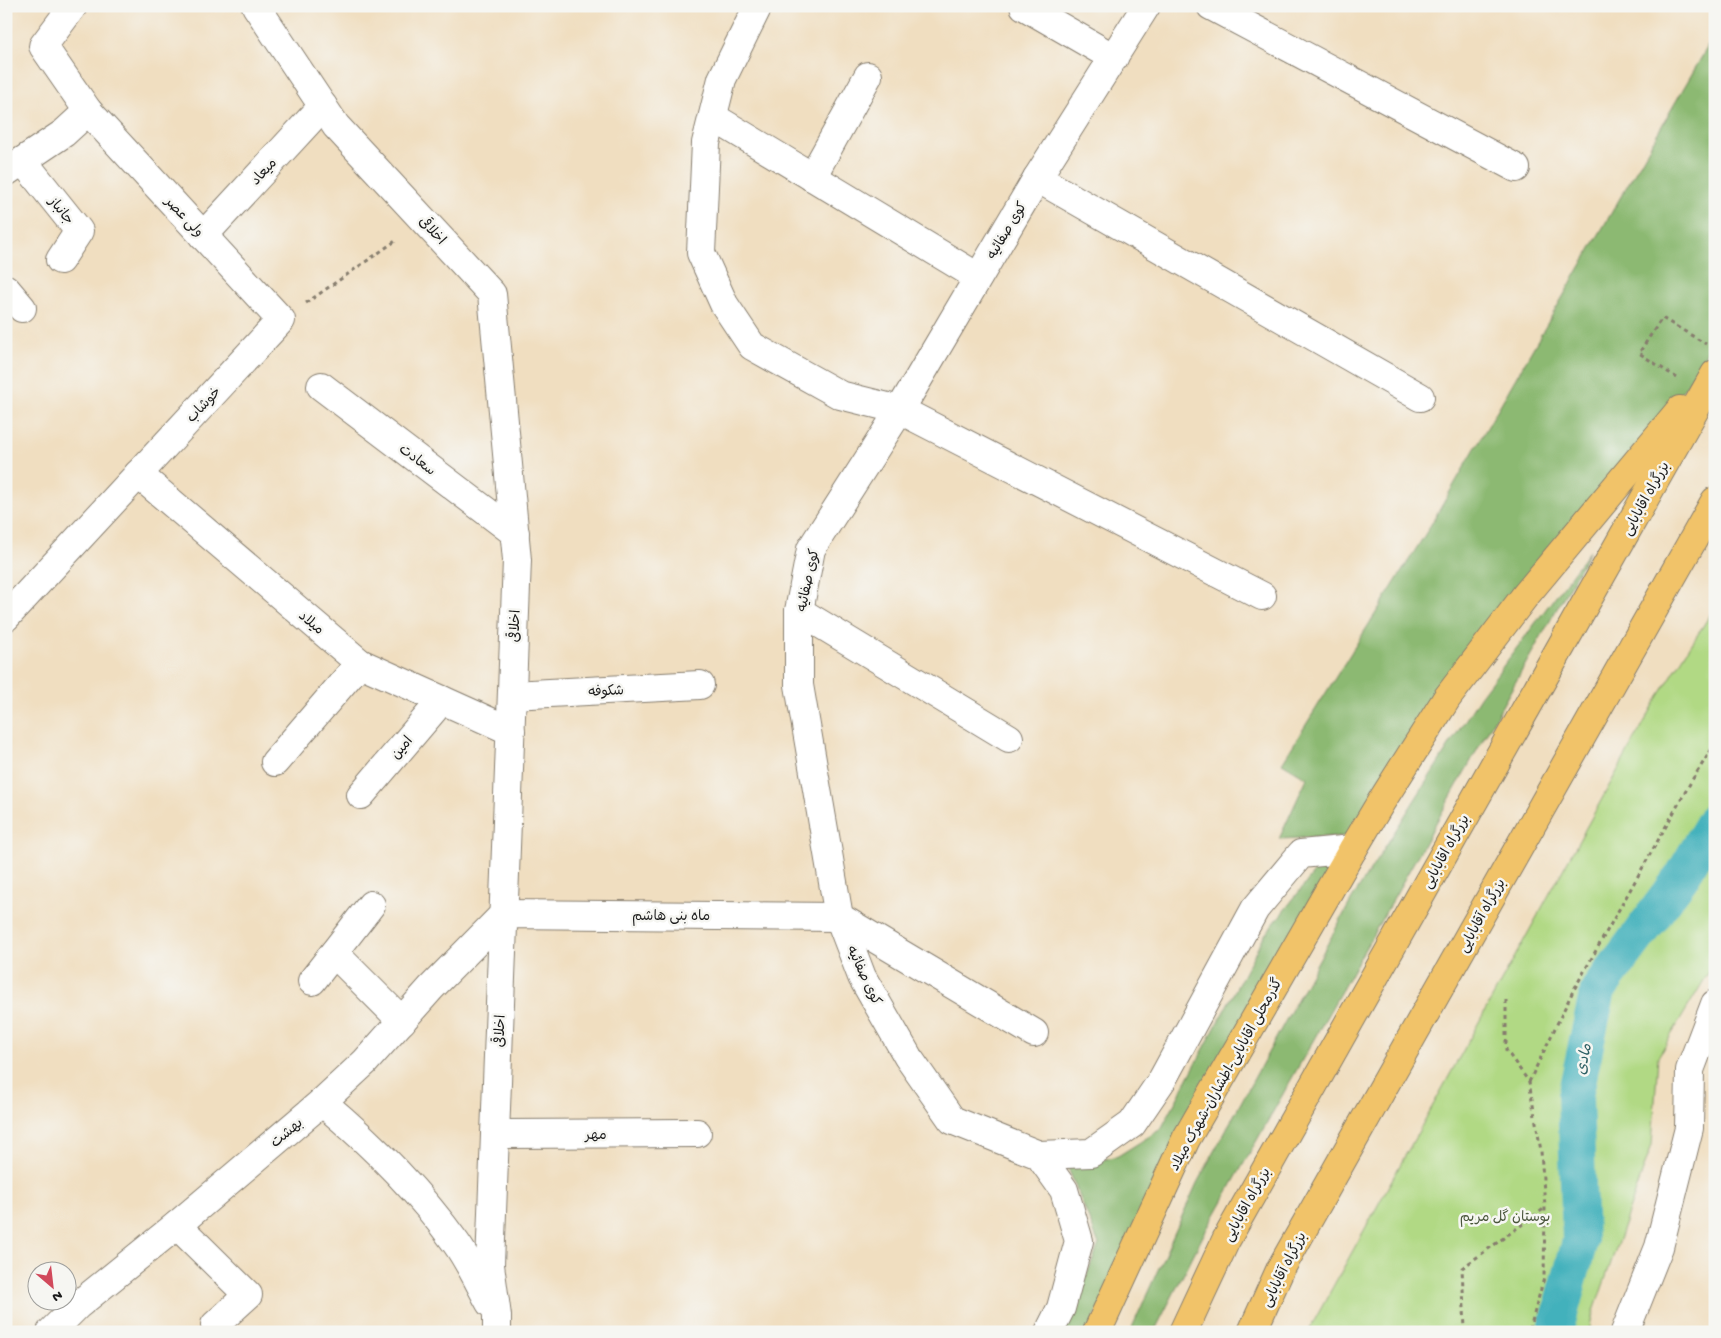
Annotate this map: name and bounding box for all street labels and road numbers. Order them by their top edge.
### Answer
street label: میعاد [248,156,282,190]
street label: جانباز [43,193,76,229]
street label: ولی عصر [160,193,206,241]
street label: کوی صفائیه [984,200,1032,263]
street label: اخلاقی [414,213,450,249]
street label: خوشاب [184,384,226,427]
street label: سعادت [395,442,438,480]
street label: بزرگراه اقابابایی [1618,458,1674,539]
street label: کوی صفائیه [794,548,824,614]
street label: میلاد [294,608,327,639]
street label: اخلاقی [505,609,526,643]
street label: شکوفه [588,683,624,702]
street label: امین [388,734,417,764]
street label: بزرگراه اقابابایی [1418,811,1474,892]
street label: بزرگراه آقابابایی [1454,875,1510,956]
street label: ماه بنی هاشم [632,909,710,926]
street label: کوی صفائیه [842,944,884,1009]
street label: گذرمحلی اقابابایی-اطشاران-شهرک میلاد [1165,975,1287,1174]
street label: اخلاقی [490,1014,511,1048]
street label: بهشت [268,1116,307,1152]
street label: مهر [584,1128,607,1145]
street label: بزرگراه اقابابایی [1219,1164,1275,1245]
street label: بزرگراه آقابابایی [1257,1229,1311,1310]

